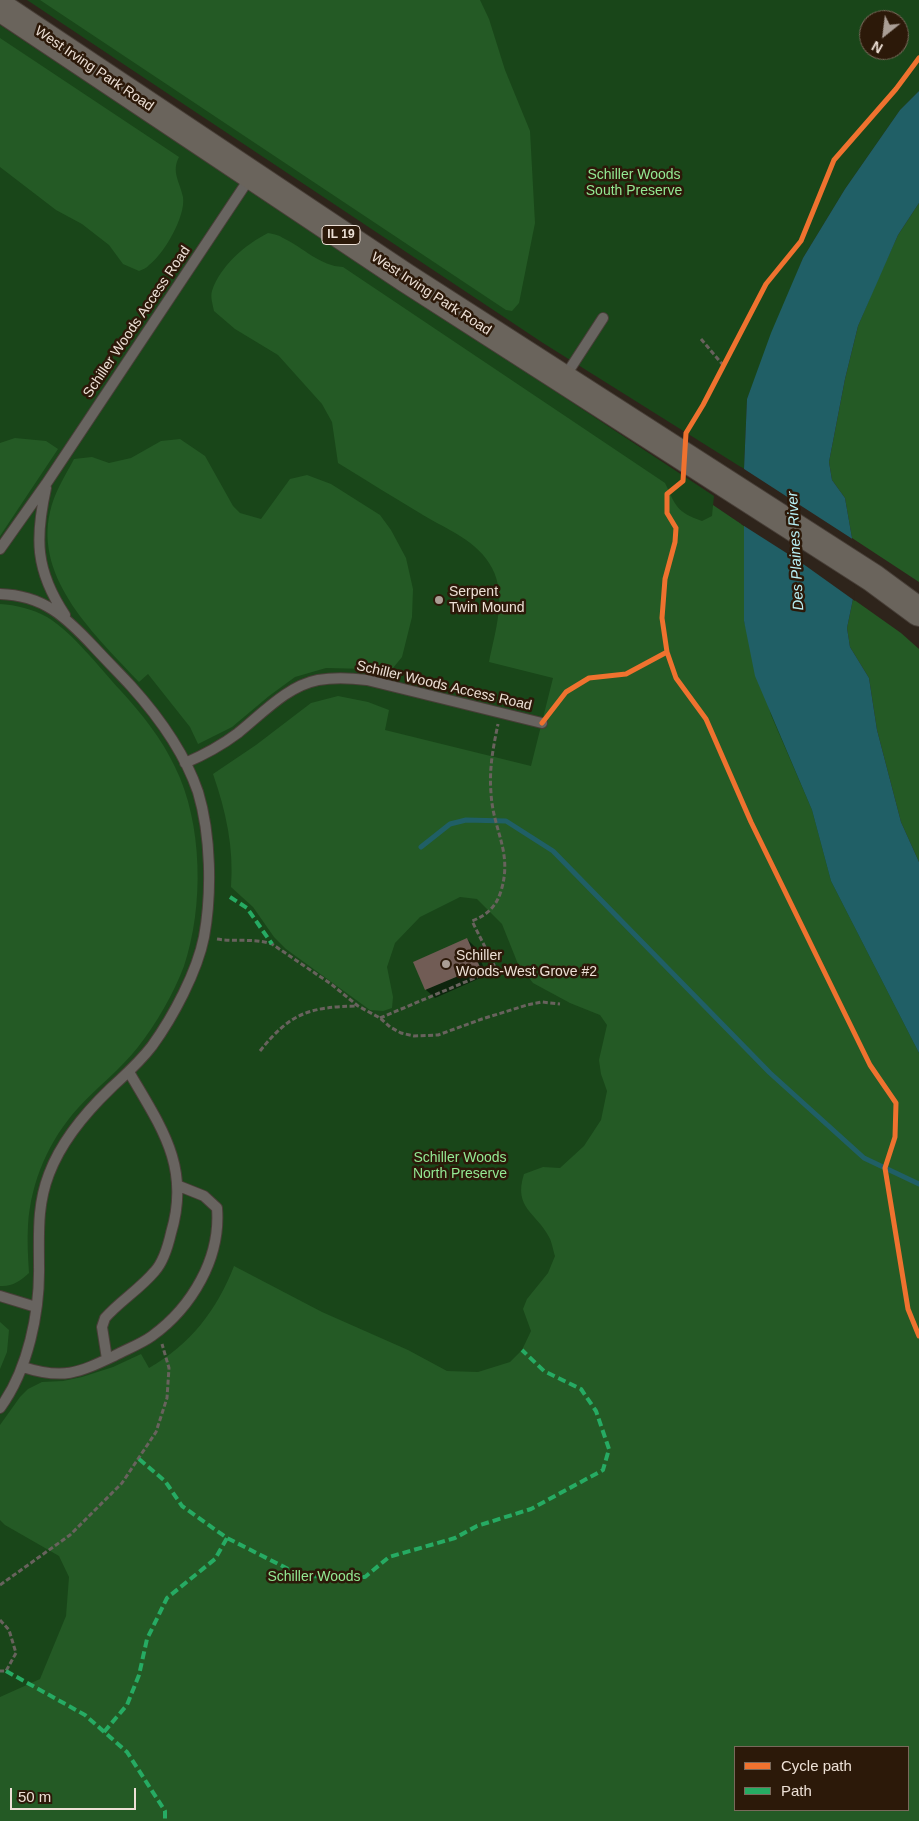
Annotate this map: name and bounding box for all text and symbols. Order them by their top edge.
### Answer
north arrow [859,10,909,60]
street label: West Irving Park Road [31,23,157,115]
text: N [869,38,886,57]
park label: Schiller Woods South Preserve [586,167,682,200]
road number: IL 19 [322,226,360,244]
street label: Schiller Woods Access Road [80,243,194,401]
street label: West Irving Park Road [368,249,494,339]
water label: Des Plaines River [784,491,808,611]
place label: Serpent Twin Mound [449,584,524,616]
marker: Serpent Twin Mound [433,594,445,606]
street label: Schiller Woods Access Road [355,658,533,714]
place label: Schiller Woods-West Grove #2 [456,948,597,980]
marker: Schiller Woods-West Grove #2 [440,958,452,970]
park label: Schiller Woods North Preserve [413,1150,507,1182]
park label: Schiller Woods [267,1569,361,1585]
legend [734,1746,909,1811]
text: Cycle path [781,1757,852,1774]
scale bar [12,1778,139,1810]
text: Path [781,1782,812,1799]
text: 50 m [18,1788,51,1805]

